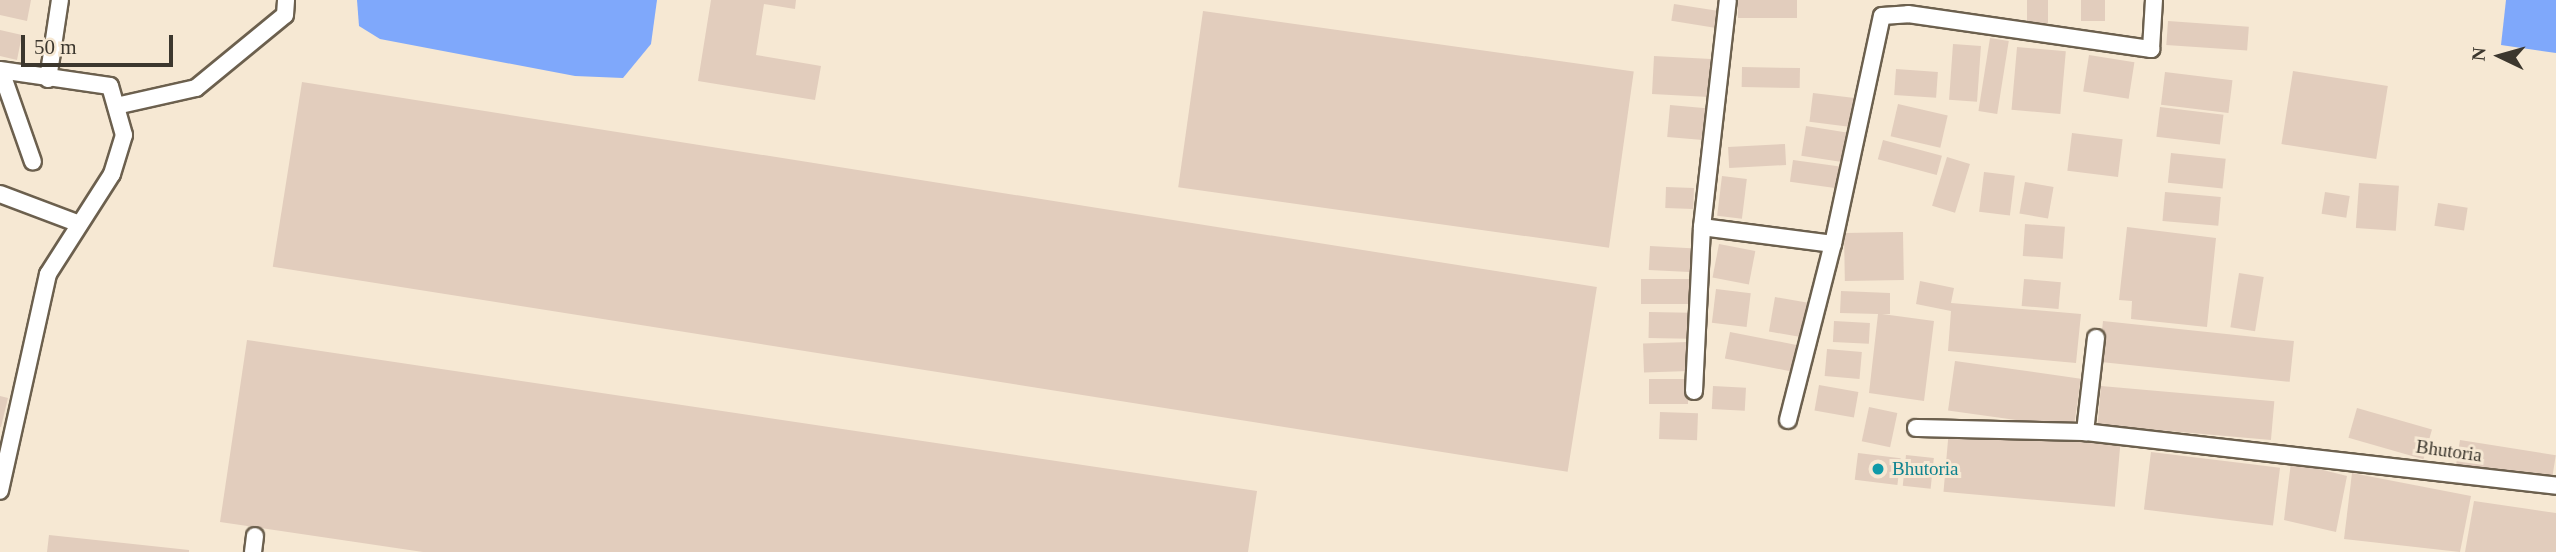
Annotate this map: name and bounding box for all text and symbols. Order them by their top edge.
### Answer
scale bar [24,21,177,65]
north arrow [2465,21,2535,91]
text: 50 m [34,35,77,59]
text: N [2468,46,2490,62]
street label: Bhutoria [2414,435,2484,467]
place label: Bhutoria [1892,458,1958,480]
marker: Bhutoria [1870,461,1886,477]

